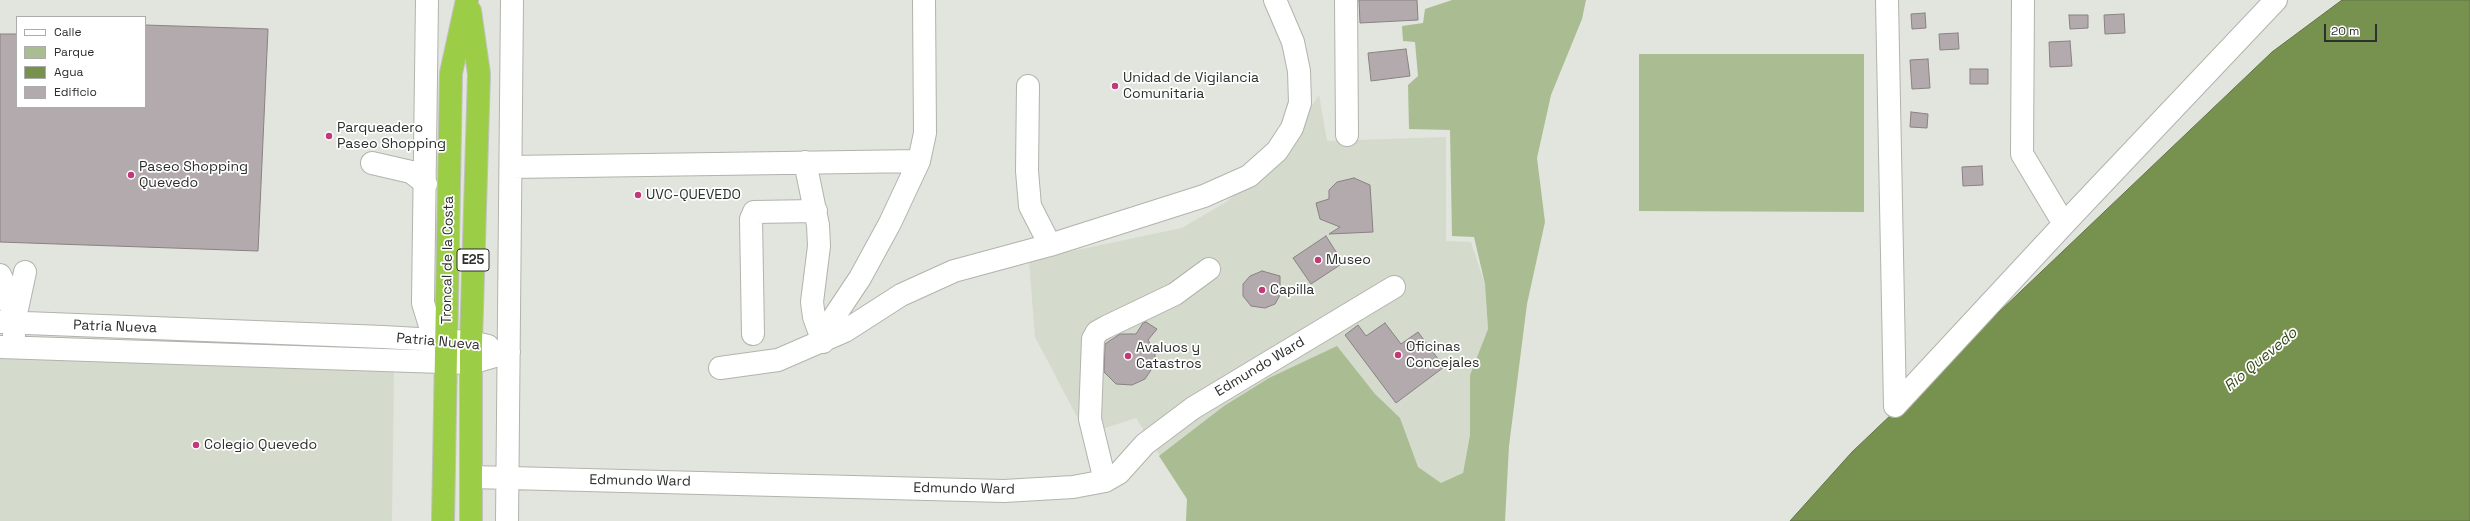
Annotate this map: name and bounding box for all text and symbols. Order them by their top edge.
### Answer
legend [16,16,146,108]
scale bar [2326,16,2379,42]
text: 20 m [2331,23,2359,39]
text: Calle [54,24,82,40]
text: Parque [54,44,94,60]
text: Agua [54,64,84,80]
place label: Unidad de Vigilancia Comunitaria [1123,70,1259,102]
marker: Unidad de Vigilancia Comunitaria [1110,81,1120,91]
text: Edificio [54,84,97,100]
place label: Parqueadero Paseo Shopping [337,120,446,152]
marker: Parqueadero Paseo Shopping [324,131,334,141]
place label: Paseo Shopping Quevedo [139,159,248,192]
marker: Paseo Shopping Quevedo [126,170,136,180]
place label: UVC-QUEVEDO [646,187,741,203]
marker: UVC-QUEVEDO [633,190,643,200]
street label: Troncal de la Costa [438,196,458,324]
road number: E25 [457,249,489,271]
place label: Museo [1326,252,1371,268]
marker: Museo [1313,255,1323,265]
place label: Capilla [1270,282,1314,298]
marker: Capilla [1257,285,1267,295]
street label: Patria Nueva [73,317,157,337]
water label: Río Quevedo [2221,324,2301,396]
street label: Patria Nueva [395,330,481,354]
street label: Edmundo Ward [1212,334,1308,400]
place label: Oficinas Concejales [1406,339,1479,372]
place label: Avaluos y Catastros [1136,340,1202,372]
marker: Oficinas Concejales [1393,350,1403,360]
marker: Avaluos y Catastros [1123,351,1133,361]
place label: Colegio Quevedo [204,437,317,453]
marker: Colegio Quevedo [191,440,201,450]
street label: Edmundo Ward [589,472,691,490]
street label: Edmundo Ward [913,480,1015,498]

